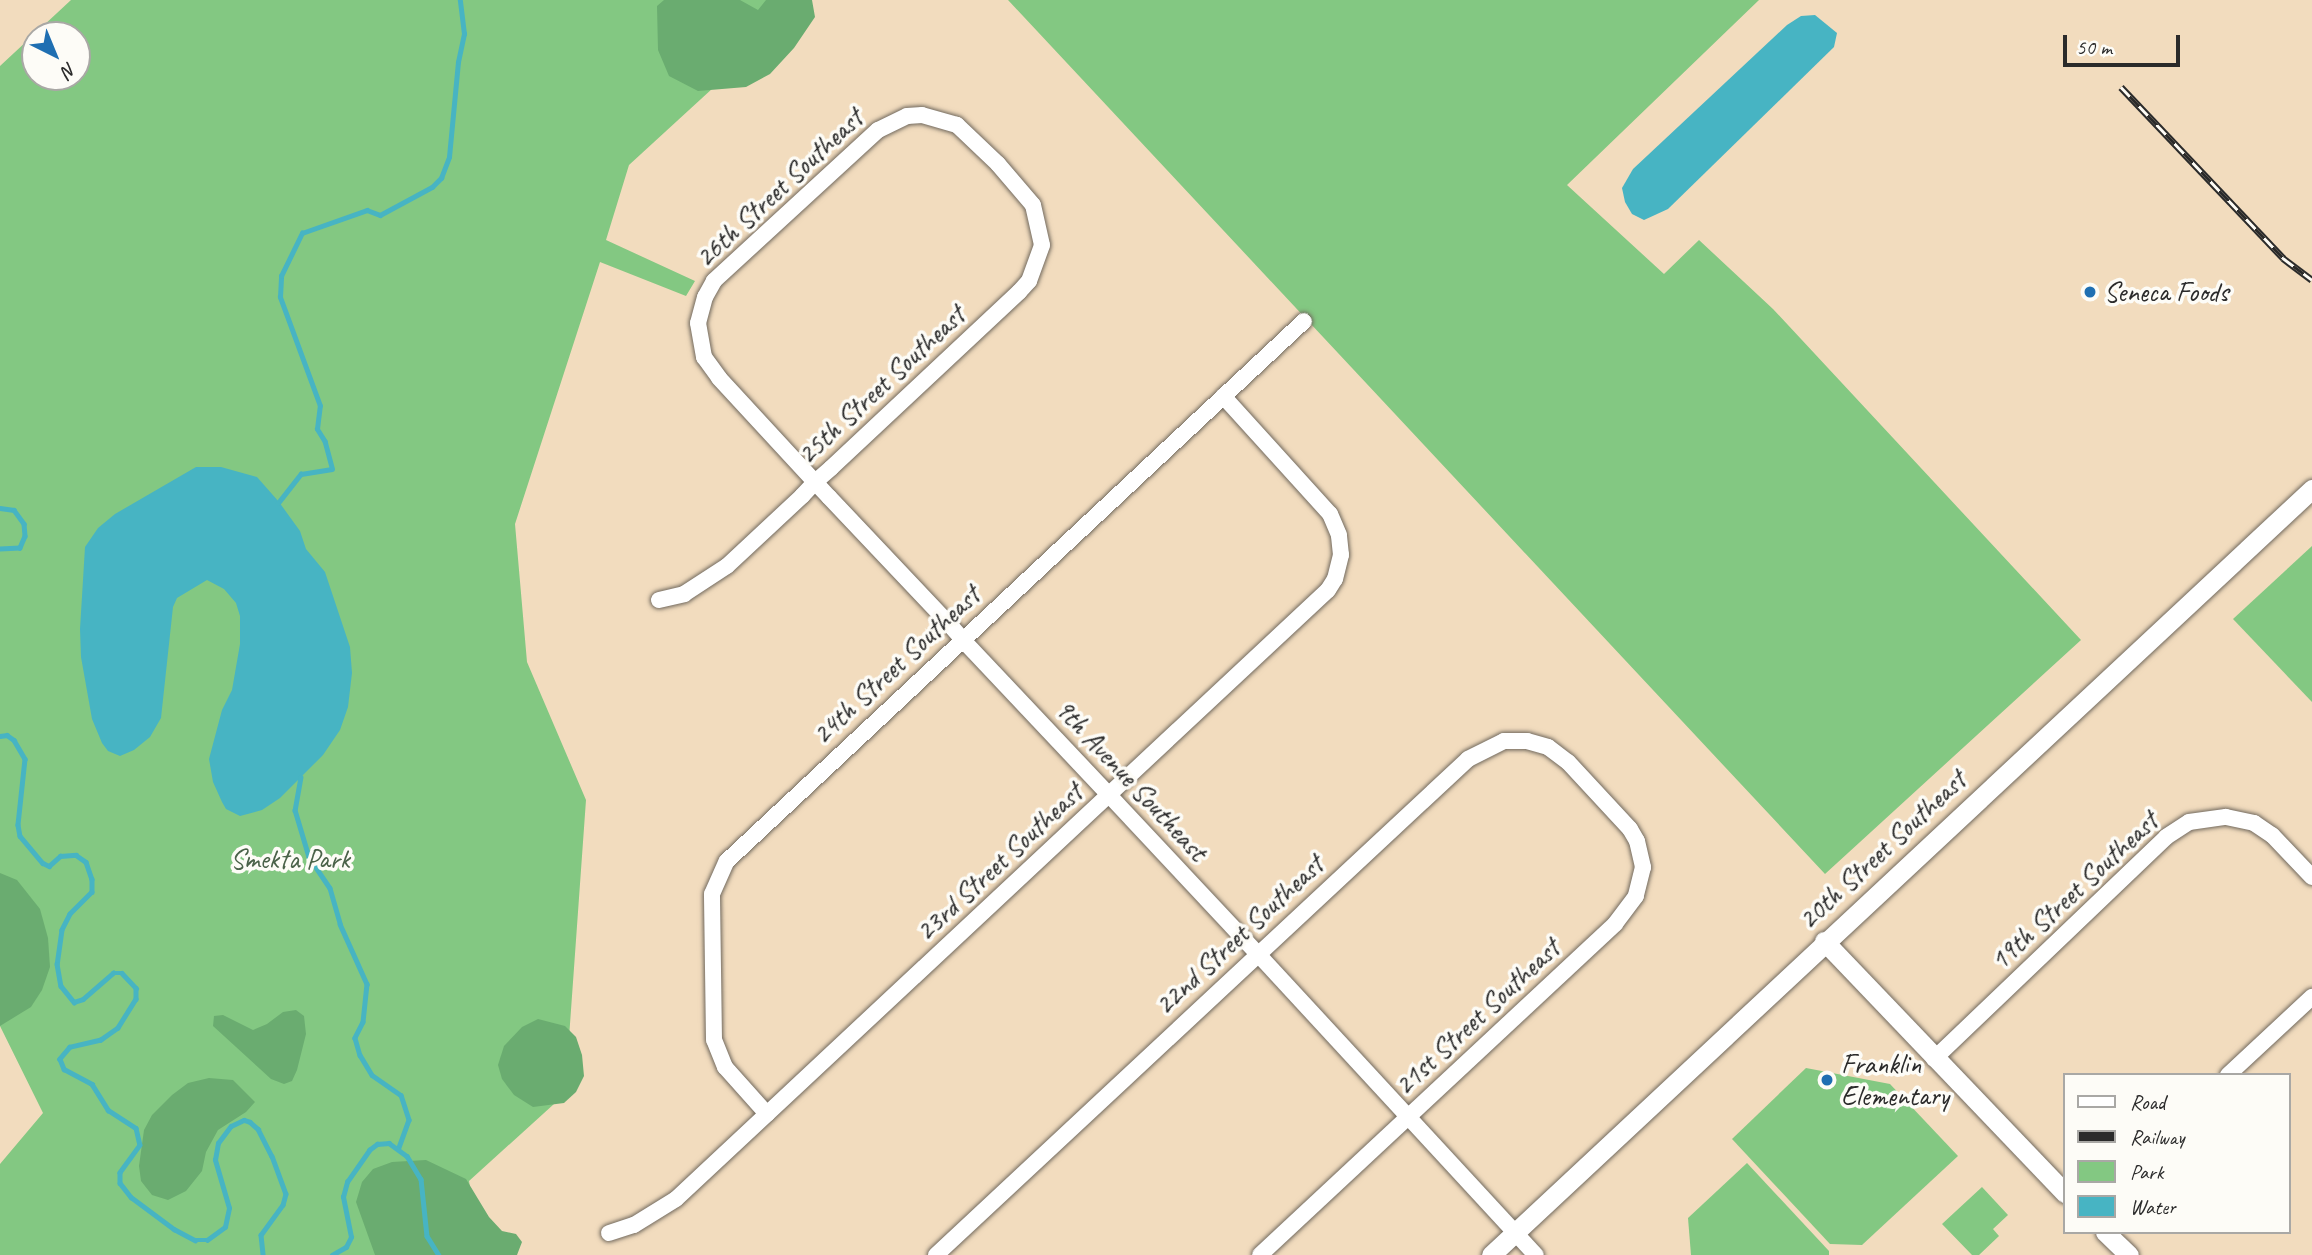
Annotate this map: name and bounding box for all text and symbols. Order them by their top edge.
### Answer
north arrow [21,21,91,91]
scale bar [2067,21,2184,65]
text: 50 m [2076,34,2112,60]
text: N [56,57,81,83]
street label: 26th Street Southeast [688,102,870,274]
place label: Seneca Foods [2104,275,2228,309]
marker: Seneca Foods [2082,284,2098,300]
street label: 25th Street Southeast [790,299,972,471]
street label: 24th Street Southeast [805,579,987,751]
street label: 9th Avenue Southeast [1048,692,1214,868]
street label: 20th Street Southeast [1791,764,1973,936]
street label: 23rd Street Southeast [908,776,1090,948]
street label: 19th Street Southeast [1983,805,2165,977]
park label: Smekta Park [230,842,350,876]
street label: 22nd Street Southeast [1147,848,1331,1022]
street label: 21st Street Southeast [1387,932,1567,1102]
place label: Franklin Elementary [1841,1047,1949,1113]
marker: Franklin Elementary [1819,1072,1835,1088]
legend [2064,1073,2291,1234]
text: Road [2130,1089,2165,1115]
text: Railway [2130,1124,2184,1150]
text: Park [2130,1159,2163,1185]
text: Water [2130,1194,2176,1220]

